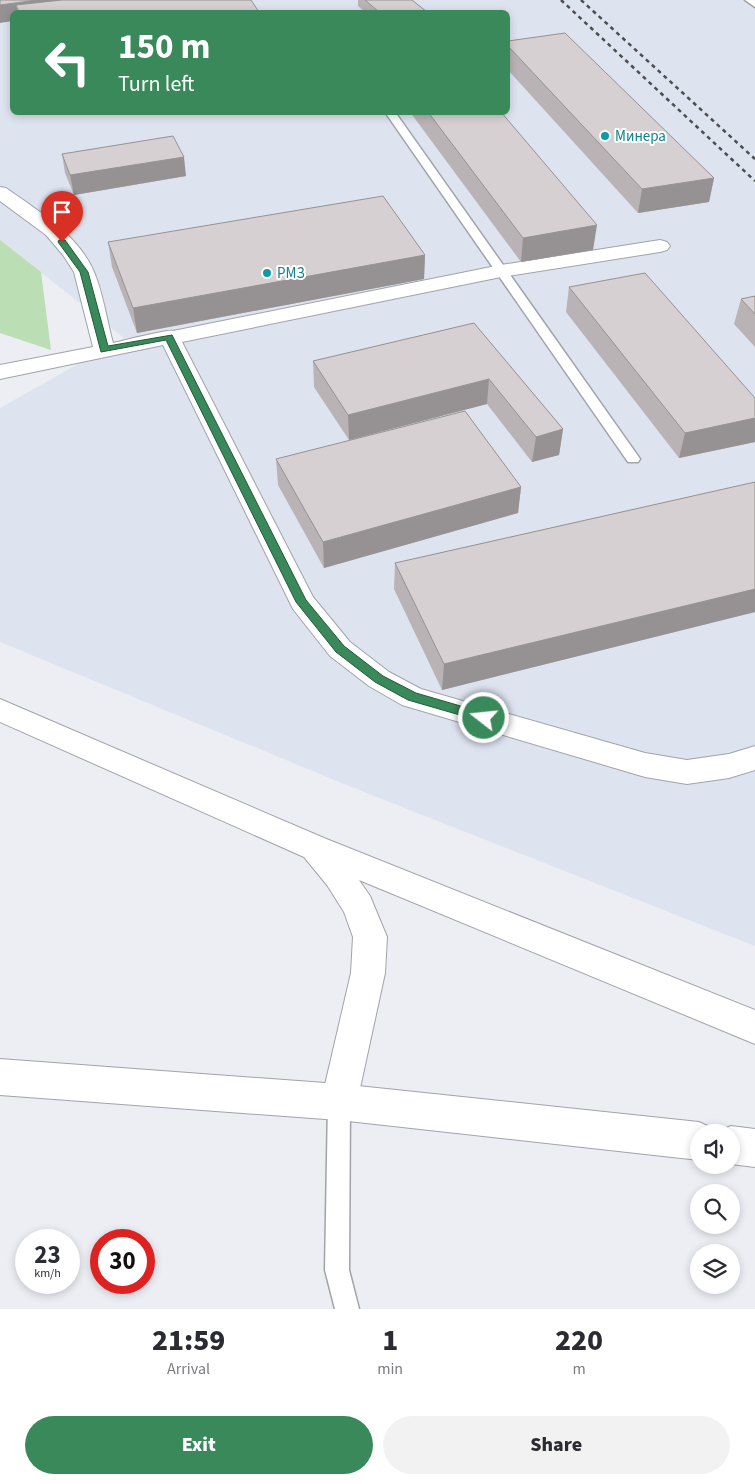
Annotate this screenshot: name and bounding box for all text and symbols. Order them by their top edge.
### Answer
text: 150 m [118,22,210,72]
icon: left [35,30,100,95]
text: Turn left [118,68,194,100]
place label: Минера [615,126,666,147]
marker: Минера [599,130,611,142]
pin [41,191,83,242]
icon: arrive [48,198,76,226]
place label: РМЗ [277,263,305,284]
marker: РМЗ [261,267,273,279]
position arrow [457,691,509,743]
map controls [690,1124,740,1294]
button: sound [690,1124,740,1174]
button: search [690,1184,740,1234]
speed limit sign: 30 [90,1229,155,1294]
text: 23 [34,1237,61,1273]
button: layers [690,1244,740,1294]
text: km/h [34,1265,61,1282]
text: 21:59 [152,1319,225,1362]
text: 1 [382,1319,398,1362]
text: 220 [555,1319,603,1362]
text: Arrival [167,1358,210,1380]
text: min [377,1358,403,1380]
text: m [572,1358,586,1380]
button: Exit [25,1416,373,1474]
button: Share [383,1416,730,1474]

